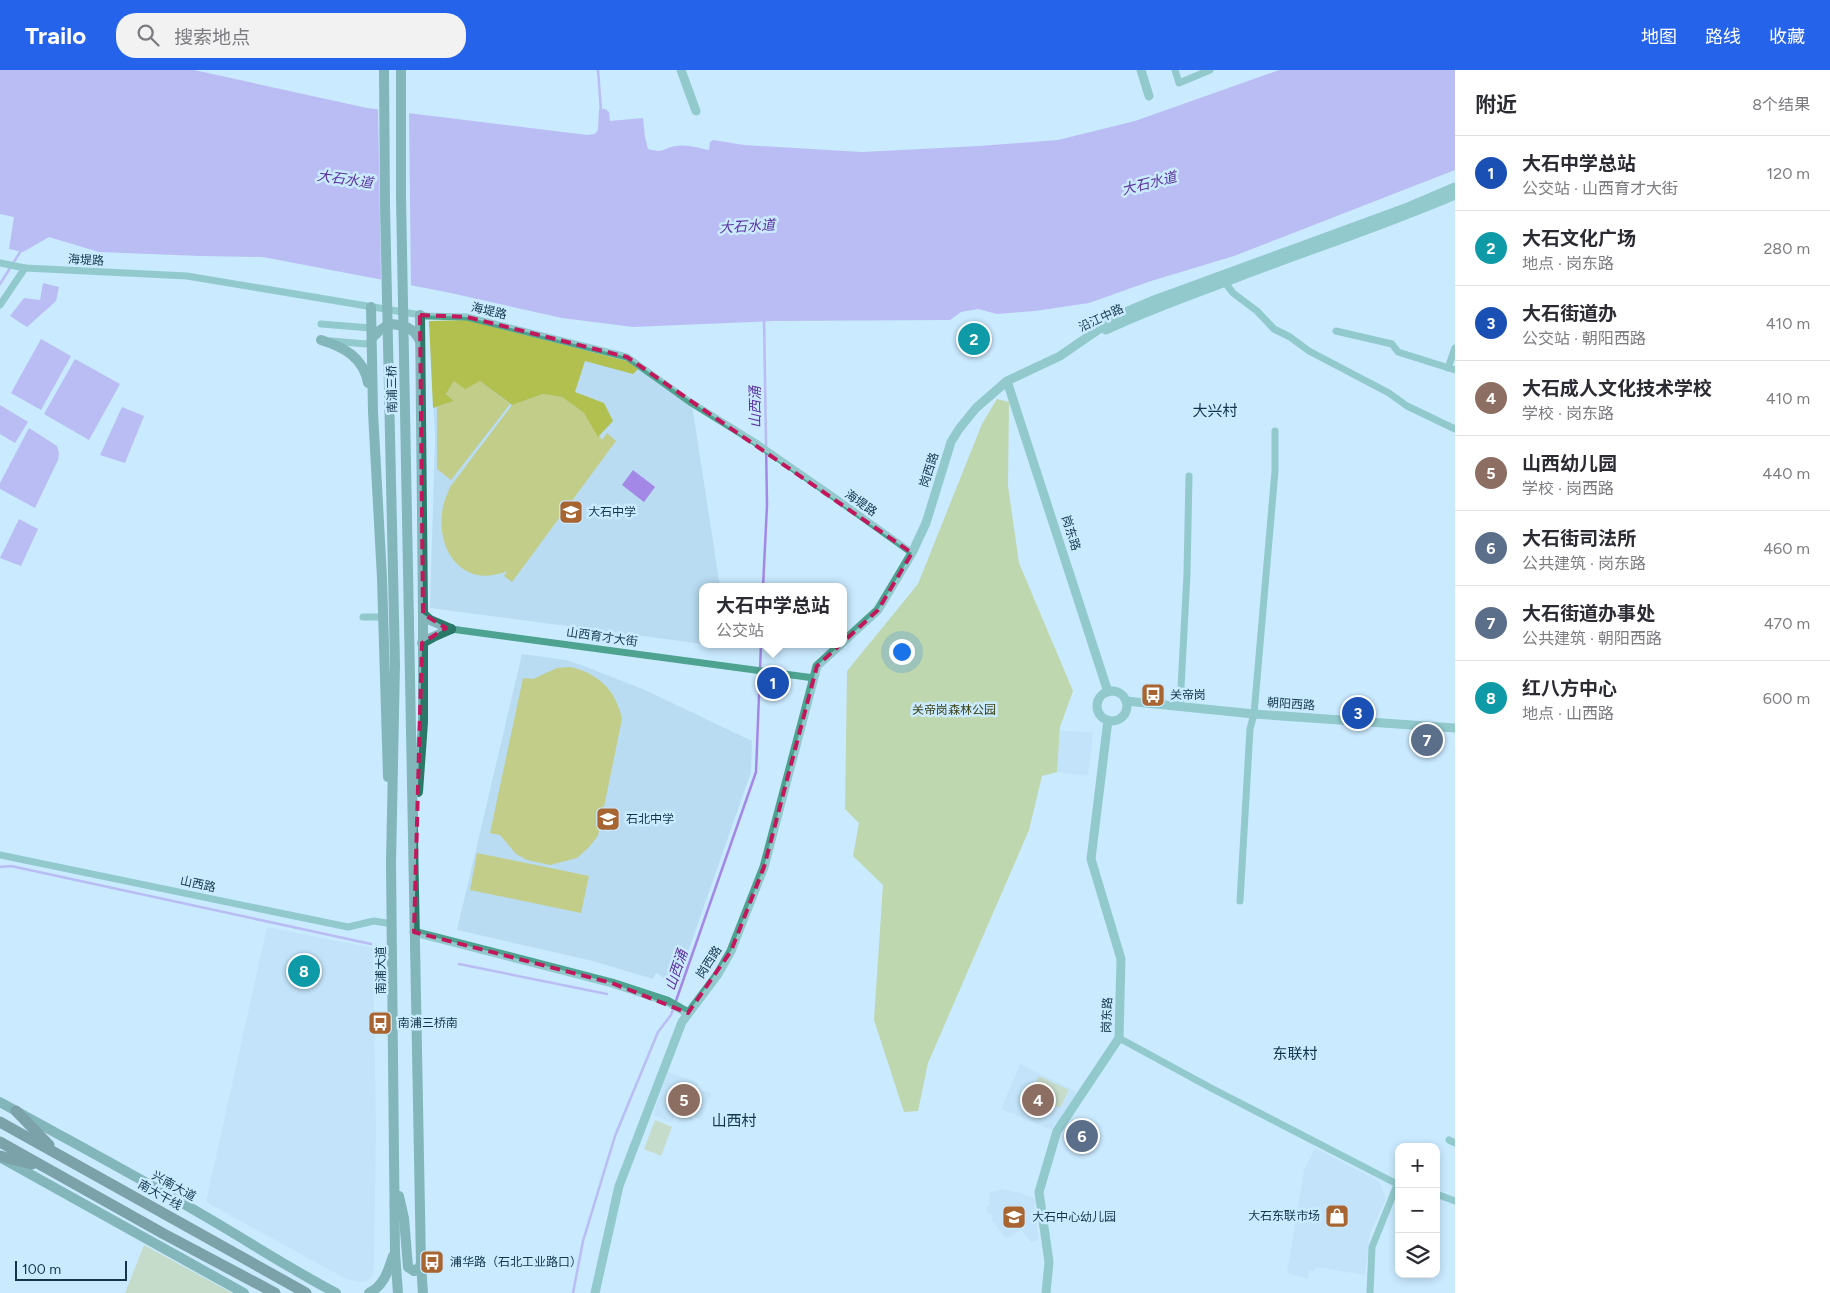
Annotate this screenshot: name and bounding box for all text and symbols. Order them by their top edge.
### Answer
search box [116,13,466,58]
text: Trailo [25,21,86,50]
icon: search [134,21,162,49]
text: 搜索地点 [174,26,250,49]
text: 地图 [1641,26,1677,48]
text: 路线 [1705,26,1741,48]
text: 收藏 [1769,26,1805,48]
text: 附近 [1475,92,1517,117]
text: 8个结果 [1752,95,1810,114]
text: 大石中学总站 [1522,152,1636,175]
text: 1 [1488,164,1494,183]
text: 120 m [1767,164,1810,183]
water label: 大石水道 [316,167,376,192]
water label: 大石水道 [1120,168,1180,199]
text: 公交站 · 山西育才大街 [1522,179,1678,198]
water label: 大石水道 [719,216,777,236]
text: 大石文化广场 [1522,227,1636,250]
text: 2 [1486,239,1496,258]
text: 280 m [1763,239,1810,258]
street label: 海堤路 [68,252,104,268]
text: 地点 · 岗东路 [1522,254,1614,273]
street label: 海堤路 [470,300,508,322]
street label: 沿江中路 [1076,302,1126,334]
text: 大石街道办 [1522,302,1617,325]
text: 3 [1487,314,1495,333]
text: 410 m [1766,314,1810,333]
pin: 2 [958,320,990,358]
text: 公交站 · 朝阳西路 [1522,329,1646,348]
street label: 南浦三桥 [385,365,399,413]
text: 大石成人文化技术学校 [1522,377,1712,400]
water label: 山西涌 [747,384,764,428]
text: 4 [1486,389,1496,408]
text: 410 m [1766,389,1810,408]
district label: 大兴村 [1192,402,1238,420]
text: 学校 · 岗东路 [1522,404,1614,423]
street label: 岗西路 [917,451,941,489]
text: 山西幼儿园 [1522,452,1617,475]
text: 5 [1486,464,1496,483]
text: 440 m [1762,464,1810,483]
text: 学校 · 岗西路 [1522,479,1614,498]
street label: 海堤路 [842,487,880,519]
school or university icon: 大石中学 [558,499,584,525]
place label: 大石中学 [588,505,636,519]
street label: 岗东路 [1059,514,1083,552]
text: 大石街司法所 [1522,527,1636,550]
text: 6 [1486,539,1496,558]
text: 460 m [1763,539,1810,558]
text: 公共建筑 · 岗东路 [1522,554,1646,573]
popup [699,583,847,648]
text: 大石中学总站 [716,594,830,617]
text: 大石街道办事处 [1522,602,1655,625]
text: 7 [1487,614,1495,633]
text: 470 m [1764,614,1810,633]
text: 公交站 [716,621,764,640]
street label: 山西育才大街 [565,625,639,649]
text: 公共建筑 · 朝阳西路 [1522,629,1662,648]
your location [889,639,915,665]
pin: 1 [757,664,789,702]
text: 红八方中心 [1522,677,1617,700]
bus stop icon: 关帝岗 [1140,682,1166,708]
place label: 关帝岗 [1170,688,1206,702]
text: 8 [1486,689,1496,708]
text: 600 m [1763,689,1810,708]
pin: 3 [1342,694,1374,732]
street label: 朝阳西路 [1267,695,1315,713]
park label: 关帝岗森林公园 [912,703,996,717]
text: 地点 · 山西路 [1522,704,1614,723]
pin: 7 [1411,721,1443,759]
school or university icon: 石北中学 [595,806,621,832]
place label: 石北中学 [626,812,674,826]
street label: 山西路 [179,873,217,895]
street label: 岗西路 [693,943,725,981]
street label: 南浦大道 [374,946,388,994]
water label: 山西涌 [662,946,692,993]
pin: 8 [288,952,320,990]
street label: 岗东路 [1099,997,1115,1033]
bus stop icon: 南浦三桥南 [367,1010,393,1036]
place label: 南浦三桥南 [398,1016,458,1030]
district label: 东联村 [1272,1045,1318,1063]
pin: 5 [668,1081,700,1119]
pin: 4 [1022,1081,1054,1119]
district label: 山西村 [711,1112,757,1130]
pin: 6 [1066,1117,1098,1155]
map controls [1395,1143,1440,1278]
button: + [1395,1143,1440,1188]
street label: 兴南大道 [150,1168,198,1204]
street label: 南大干线 [136,1177,184,1213]
button: − [1395,1188,1440,1233]
shop icon: 大石东联市场 [1324,1203,1350,1229]
school or university icon: 大石中心幼儿园 [1001,1204,1027,1230]
place label: 大石东联市场 [1248,1209,1320,1223]
place label: 大石中心幼儿园 [1032,1210,1116,1224]
button: layers [1395,1233,1440,1278]
bus stop icon: 浦华路（石北工业路口） [419,1249,445,1275]
place label: 浦华路（石北工业路口） [450,1255,582,1269]
scale bar [15,1258,128,1281]
text: 100 m [22,1261,61,1278]

